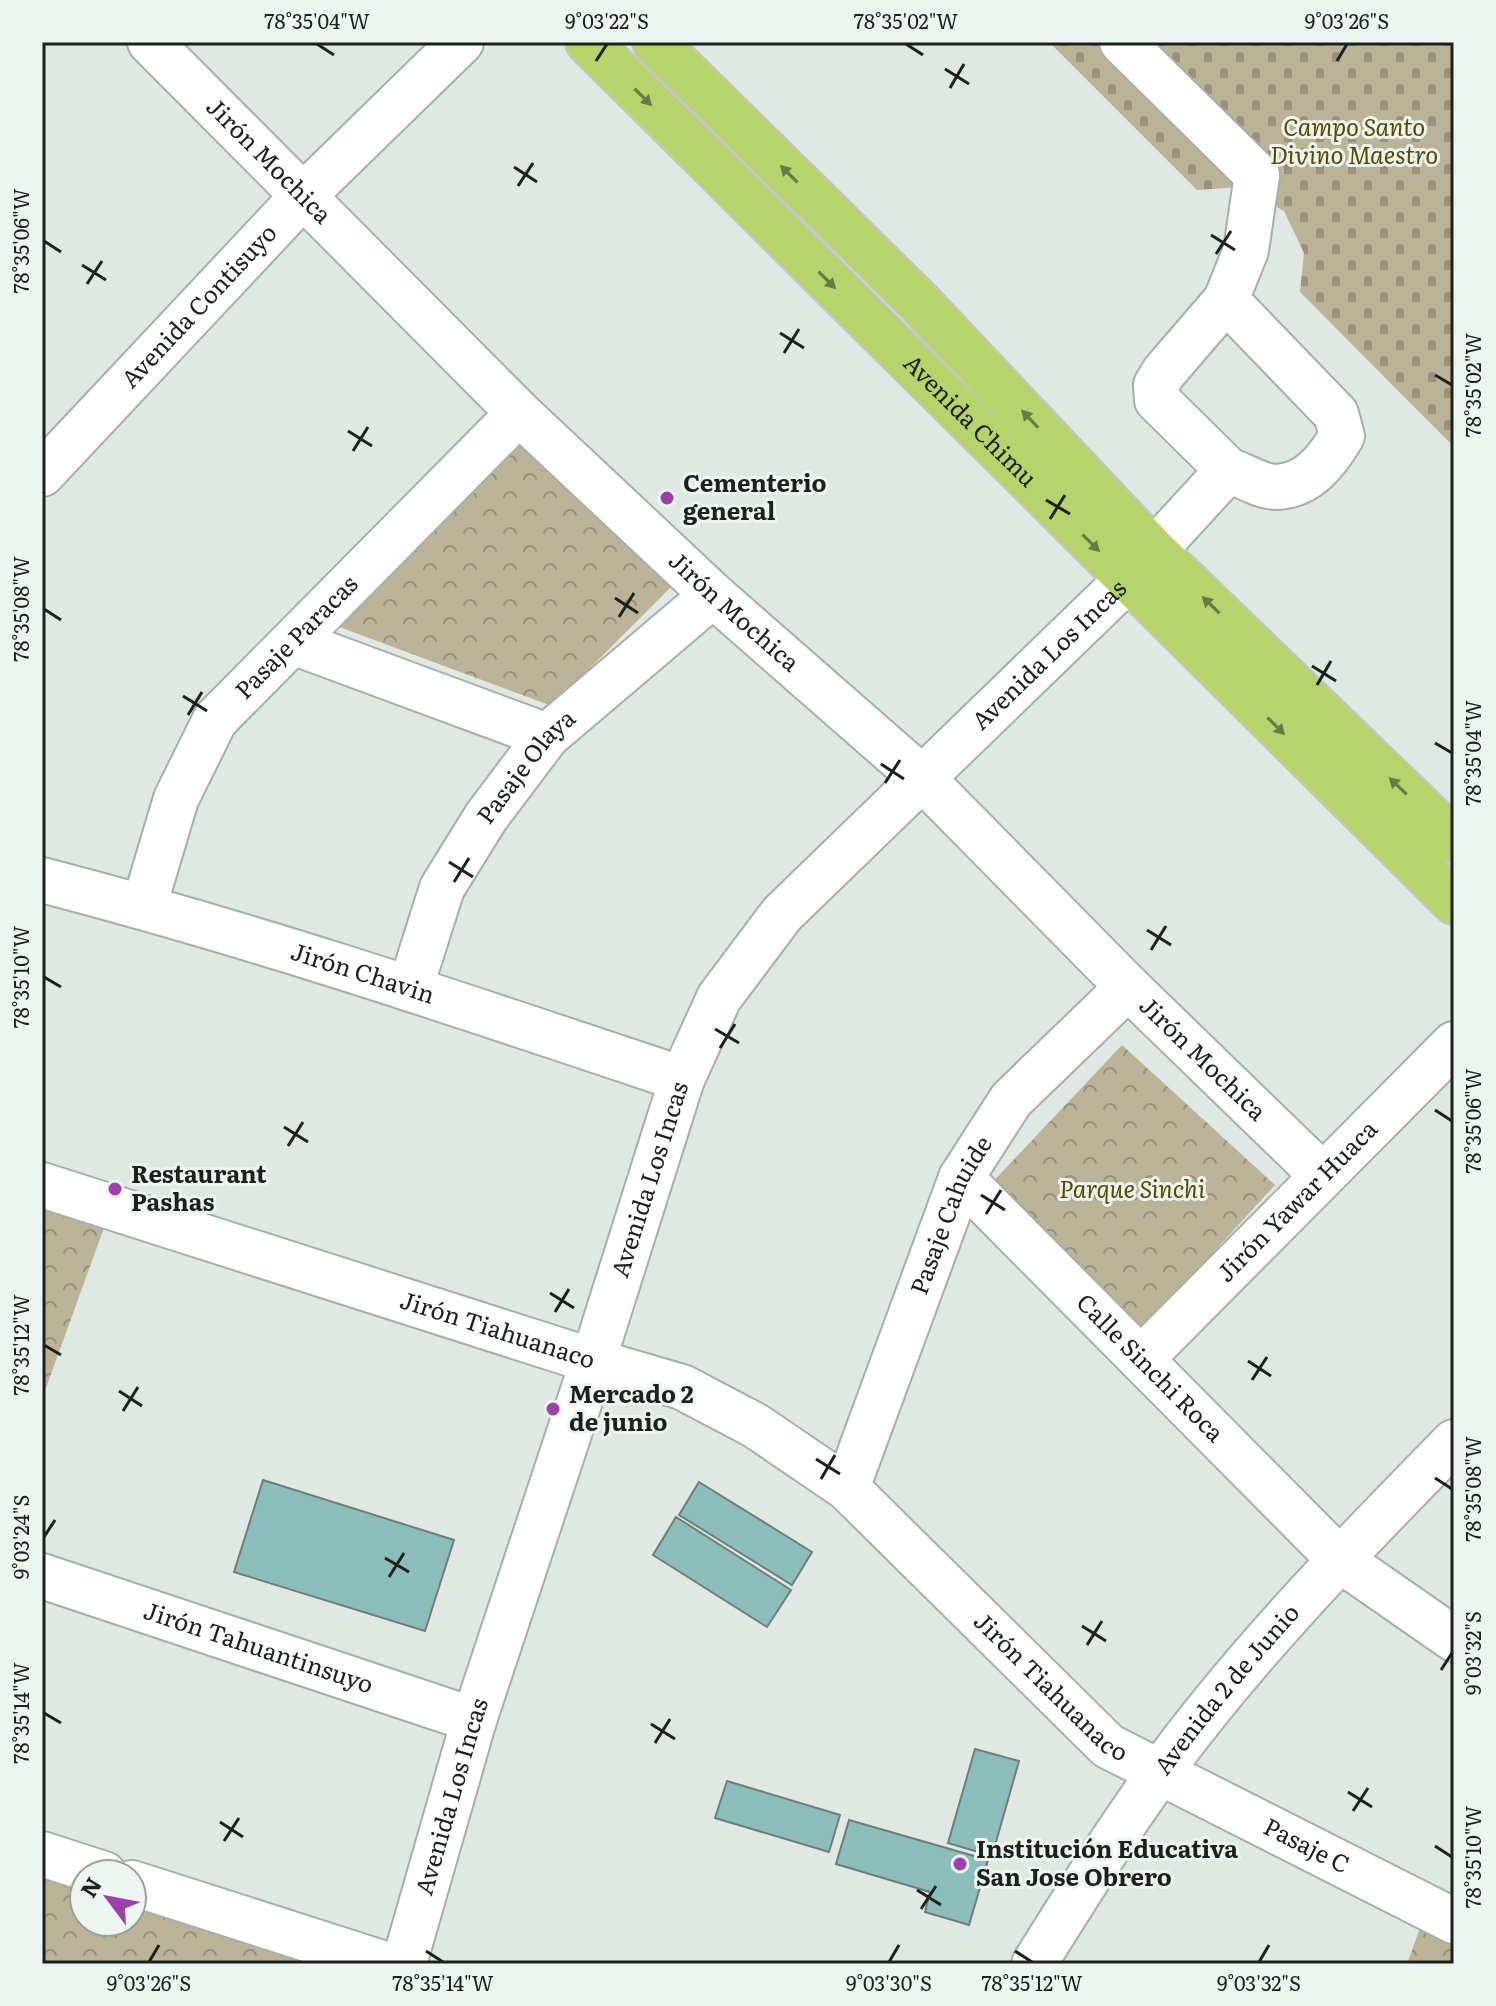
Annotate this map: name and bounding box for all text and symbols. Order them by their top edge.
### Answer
text: 78°35'04"W [264,5,370,35]
text: 9°03'22"S [565,5,649,35]
text: 78°35'02"W [854,5,958,35]
text: 9°03'26"S [1305,5,1389,35]
one-way arrow [633,87,652,106]
street label: Jirón Mochica [200,88,341,230]
park label: Campo Santo Divino Maestro [1270,108,1438,171]
one-way arrow [780,165,799,183]
text: 78°35'06"W [5,188,35,294]
street label: Avenida Contisuyo [112,215,283,394]
one-way arrow [818,270,836,289]
text: 78°35'02"W [1457,333,1487,437]
street label: Avenida Chimu [897,345,1046,494]
one-way arrow [1021,410,1039,429]
place label: Cementerio general [683,464,827,527]
marker: Cementerio general [658,489,676,507]
one-way arrow [1081,533,1100,551]
street label: Jirón Mochica [662,542,808,678]
text: 78°35'08"W [5,556,35,662]
street label: Pasaje Paracas [226,566,365,706]
street label: Avenida Los Incas [962,570,1133,737]
one-way arrow [1202,597,1221,615]
street label: Pasaje Olaya [467,699,582,830]
text: 78°35'04"W [1457,700,1487,806]
one-way arrow [1266,716,1285,734]
one-way arrow [1389,777,1408,796]
text: 78°35'10"W [5,926,35,1028]
street label: Jirón Chavin [287,932,440,1011]
street label: Jirón Mochica [1133,987,1276,1127]
text: 78°35'06"W [1457,1068,1487,1174]
street label: Avenida Los Incas [600,1077,695,1281]
street label: Jirón Yawar Huaca [1207,1111,1384,1289]
street label: Pasaje Cahuide [900,1128,999,1299]
place label: Restaurant Pashas [131,1155,267,1218]
park label: Parque Sinchi [1059,1170,1205,1205]
marker: Restaurant Pashas [106,1180,124,1198]
street label: Jirón Tiahuanaco [396,1280,600,1376]
street label: Calle Sinchi Roca [1070,1284,1233,1449]
text: 78°35'12"W [5,1294,35,1396]
place label: Mercado 2 de junio [569,1375,694,1438]
marker: Mercado 2 de junio [544,1400,562,1418]
text: 78°35'08"W [1457,1436,1487,1542]
text: 9°03'24"S [5,1495,35,1579]
street label: Jirón Tahuantinsuyo [140,1591,379,1700]
street label: Avenida 2 de Junio [1144,1595,1306,1781]
street label: Jirón Tiahuanaco [967,1603,1135,1768]
text: 9°03'32"S [1457,1611,1487,1695]
text: 78°35'14"W [5,1662,35,1764]
street label: Avenida Los Incas [405,1693,495,1899]
text: 78°35'10"W [1457,1806,1487,1908]
street label: Pasaje C [1258,1808,1356,1880]
place label: Institución Educativa San Jose Obrero [976,1830,1238,1893]
marker: Institución Educativa San Jose Obrero [951,1855,969,1873]
north arrow [68,1858,148,1938]
text: N [71,1870,109,1903]
text: 9°03'26"S [107,1967,191,1997]
text: 78°35'14"W [392,1967,494,1997]
text: 9°03'30"S [846,1967,932,1997]
text: 78°35'12"W [981,1967,1083,1997]
text: 9°03'32"S [1217,1967,1301,1997]

